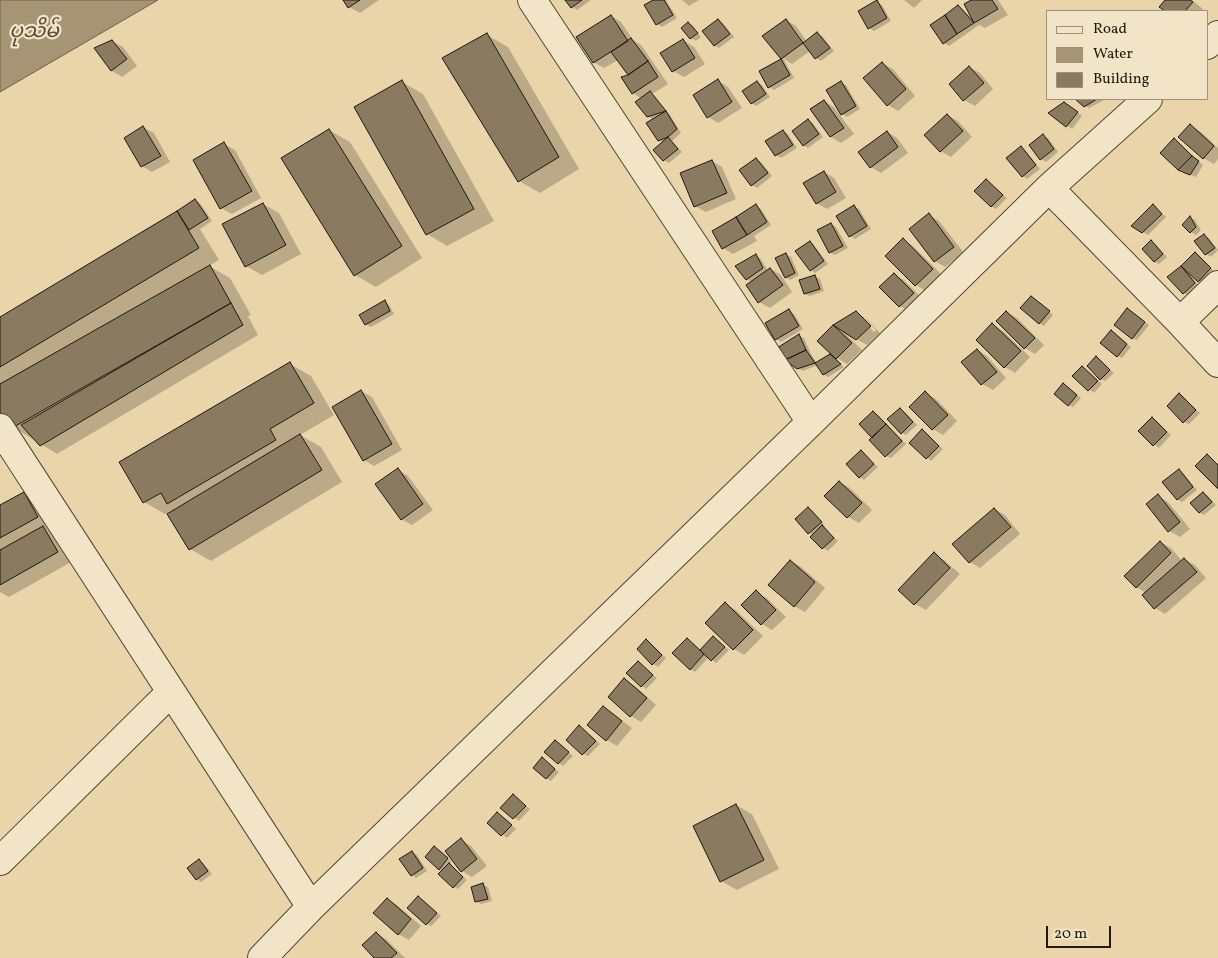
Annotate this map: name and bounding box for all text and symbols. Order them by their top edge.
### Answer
legend [1046,10,1208,100]
text: Road [1093,19,1127,40]
water label: ပုသိမ် [9,21,59,45]
text: Water [1093,44,1133,65]
text: Building [1093,69,1149,90]
scale bar [1048,916,1113,948]
text: 20 m [1054,924,1087,945]

